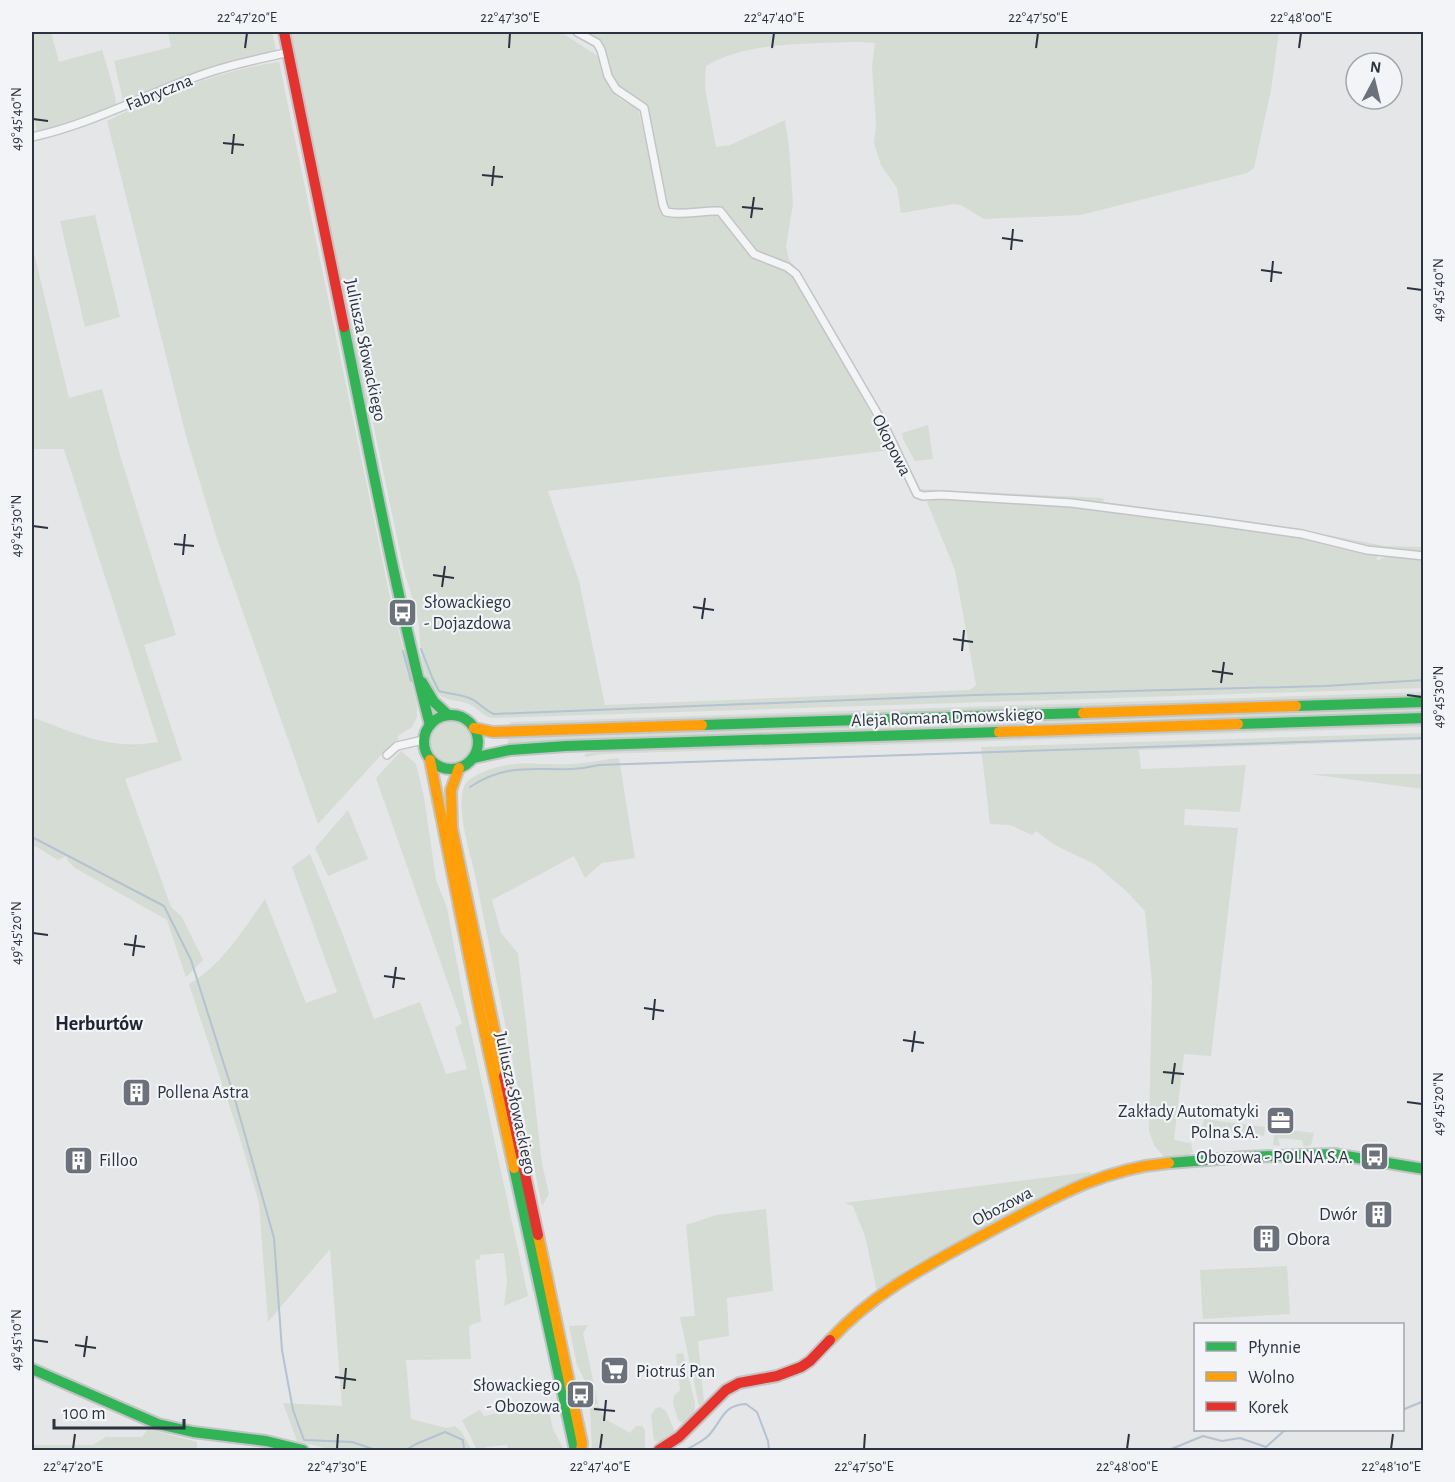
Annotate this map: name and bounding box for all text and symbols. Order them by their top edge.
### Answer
text: 22°47'20"E [217,10,277,25]
text: 22°47'30"E [480,10,540,25]
text: 22°47'40"E [744,10,804,25]
text: 22°47'50"E [1008,10,1068,25]
text: 22°48'00"E [1270,10,1332,25]
north arrow [1344,51,1404,111]
text: N [1369,58,1382,76]
street label: Fabryczna [124,71,195,114]
text: 49°45'40"N [9,87,24,151]
text: 49°45'40"N [1431,258,1446,322]
street label: Juliusza Słowackiego [341,277,389,423]
street label: Okopowa [868,412,914,479]
text: 49°45'30"N [9,494,24,558]
place label: Słowackiego - Dojazdowa [424,594,511,633]
bus stop icon: Słowackiego - Dojazdowa [387,596,419,628]
text: 49°45'30"N [1431,665,1446,729]
street label: Aleja Romana Dmowskiego [851,706,1043,730]
text: 49°45'20"N [9,901,24,965]
district label: Herburtów [55,1014,143,1034]
street label: Juliusza Słowackiego [491,1030,539,1176]
text: 49°45'20"N [1431,1072,1446,1136]
building icon: Pollena Astra [120,1076,152,1108]
place label: Pollena Astra [157,1084,249,1102]
place label: Zakłady Automatyki Polna S.A. [1118,1103,1259,1142]
office icon: Zakłady Automatyki Polna S.A. [1264,1105,1296,1137]
bus stop icon: Obozowa - POLNA S.A. [1358,1141,1390,1173]
building icon: Filloo [62,1144,94,1176]
place label: Obozowa - POLNA S.A. [1196,1149,1353,1167]
place label: Filloo [99,1152,138,1170]
street label: Obozowa [969,1184,1035,1230]
building icon: Dwór [1362,1198,1394,1230]
place label: Dwór [1319,1206,1357,1224]
building icon: Obora [1250,1223,1282,1255]
place label: Obora [1287,1231,1330,1249]
text: 49°45'10"N [9,1309,24,1371]
legend [1194,1323,1404,1431]
text: Płynnie [1248,1339,1301,1357]
supermarket icon: Piotruś Pan [599,1355,631,1387]
place label: Piotruś Pan [636,1363,715,1381]
text: Wolno [1248,1369,1295,1387]
place label: Słowackiego - Obozowa [473,1377,560,1416]
bus stop icon: Słowackiego - Obozowa [565,1379,597,1411]
scale bar [54,1392,184,1430]
text: Korek [1248,1399,1289,1417]
text: 100 m [63,1405,106,1423]
text: 22°47'20"E [43,1459,103,1474]
text: 22°47'30"E [307,1459,367,1474]
text: 22°47'40"E [570,1459,630,1474]
text: 22°47'50"E [834,1459,894,1474]
text: 22°48'00"E [1096,1459,1158,1474]
text: 22°48'10"E [1361,1459,1421,1474]

